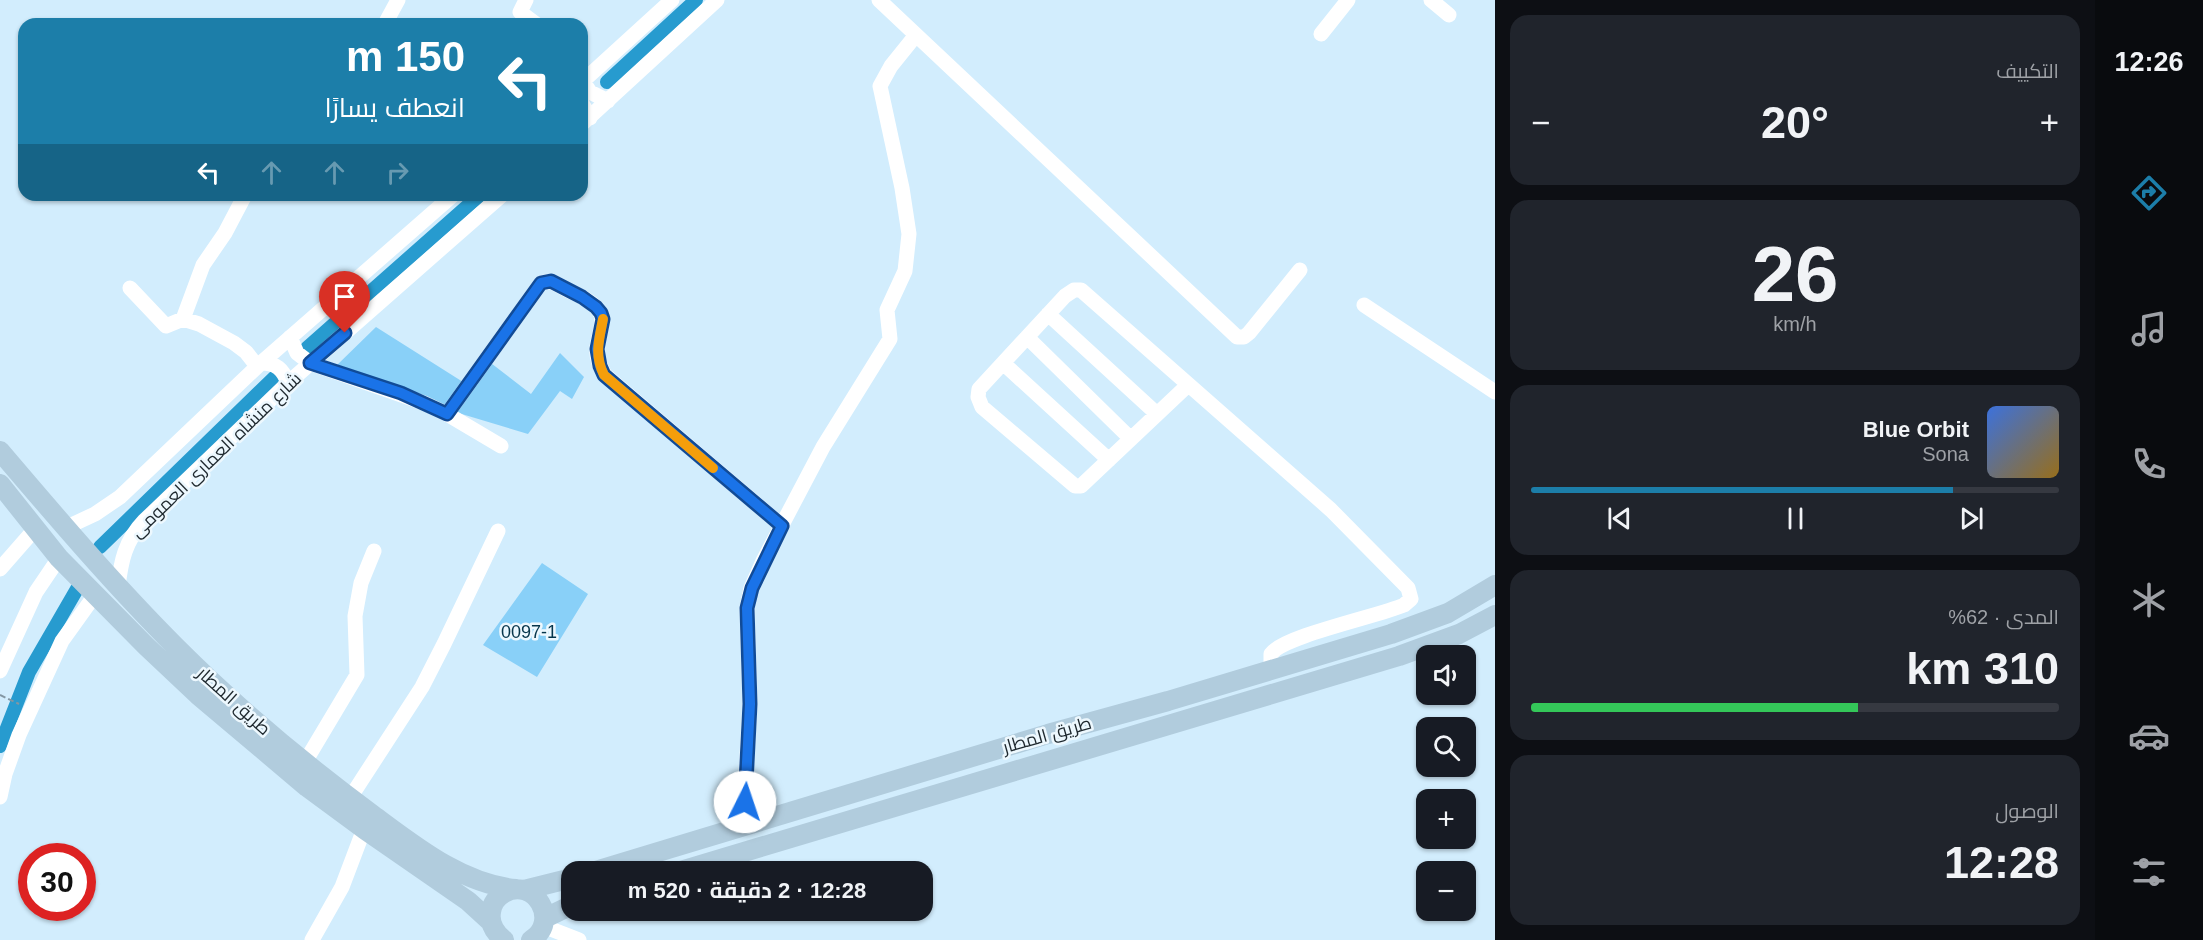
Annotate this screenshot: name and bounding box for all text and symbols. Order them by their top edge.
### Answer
text: 150 m [346,33,465,80]
icon: left [486,42,564,120]
text: 12:26 [2114,47,2184,77]
text: التكييف [1996,60,2059,82]
text: انعطف يسارًا [324,93,465,123]
text: 20° [1761,97,1829,148]
text: − [1531,104,1550,141]
text: + [2040,104,2059,141]
icon: left [192,156,225,189]
icon: ahead [255,156,288,189]
icon: ahead [318,156,351,189]
icon: right [381,156,414,189]
icon: directions [2128,172,2170,214]
text: 26 [1752,230,1838,318]
pin [319,271,370,333]
icon: arrive [328,280,361,313]
icon: music [2128,308,2170,350]
text: km/h [1773,313,1817,335]
street label: شارع منشاه العمارى العمومى [127,368,307,543]
text: Blue Orbit [1863,417,1969,442]
text: Sona [1922,443,1969,465]
icon: phone [2128,443,2170,485]
icon: previous [1603,502,1636,535]
icon: pause [1779,502,1812,535]
icon: next [1955,502,1988,535]
icon: climate [2128,579,2170,621]
text: المدى · 62% [1948,606,2059,628]
park label: 0097-1 [501,622,557,642]
text: 310 km [1906,643,2059,694]
map controls [1416,645,1476,921]
button: sound [1416,645,1476,705]
street label: طريق المطار [191,662,275,741]
street label: طريق المطار [999,713,1094,759]
icon: car [2128,715,2170,757]
button: search [1416,717,1476,777]
position arrow [713,770,777,834]
button: + [1416,789,1476,849]
text: الوصول [1995,800,2059,822]
text: 12:28 [1944,837,2059,888]
speed limit sign: 30 [18,843,96,921]
icon: filters [2128,851,2170,893]
button: − [1416,861,1476,921]
text: 12:28 · 2 دقيقة · 520 m [628,878,866,903]

